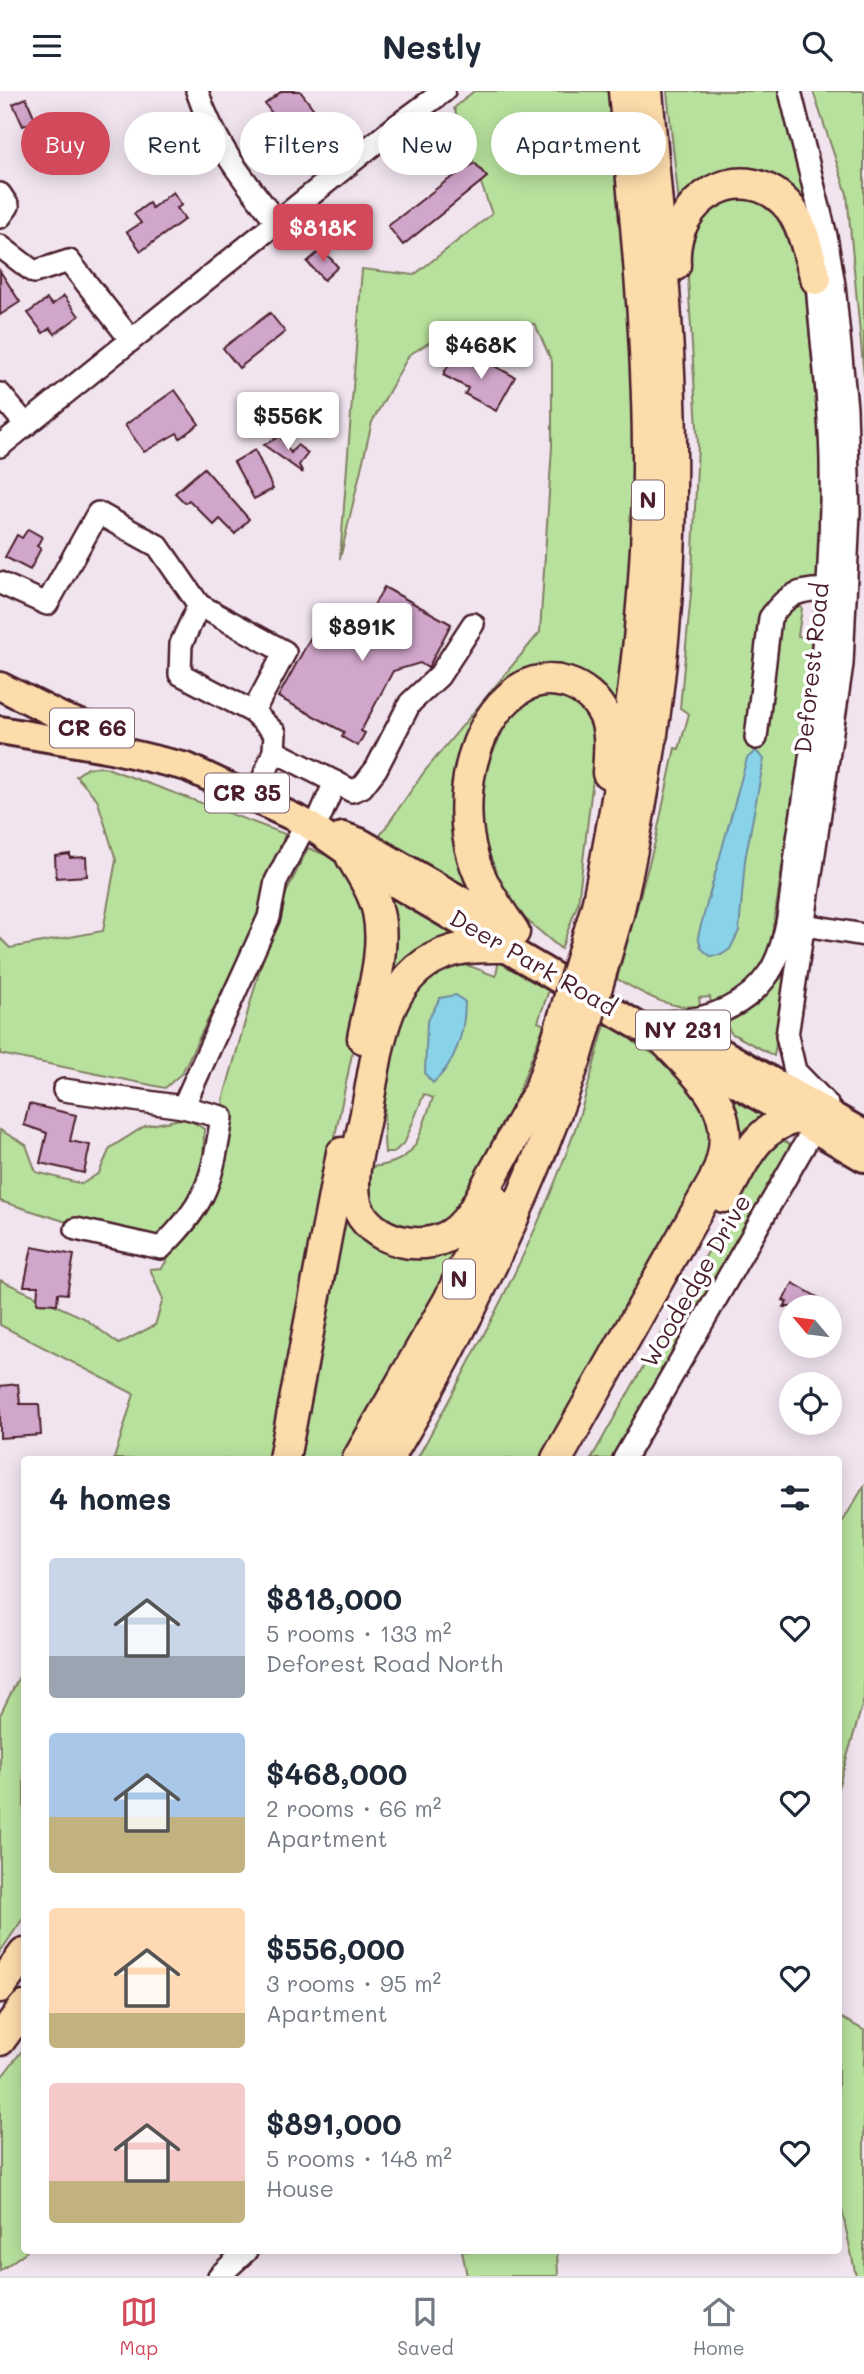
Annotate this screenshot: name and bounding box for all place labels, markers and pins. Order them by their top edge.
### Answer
pin: $818K [274,205,372,264]
pin: $468K [432,321,530,381]
pin: $556K [239,393,337,452]
pin: $891K [313,603,411,663]

